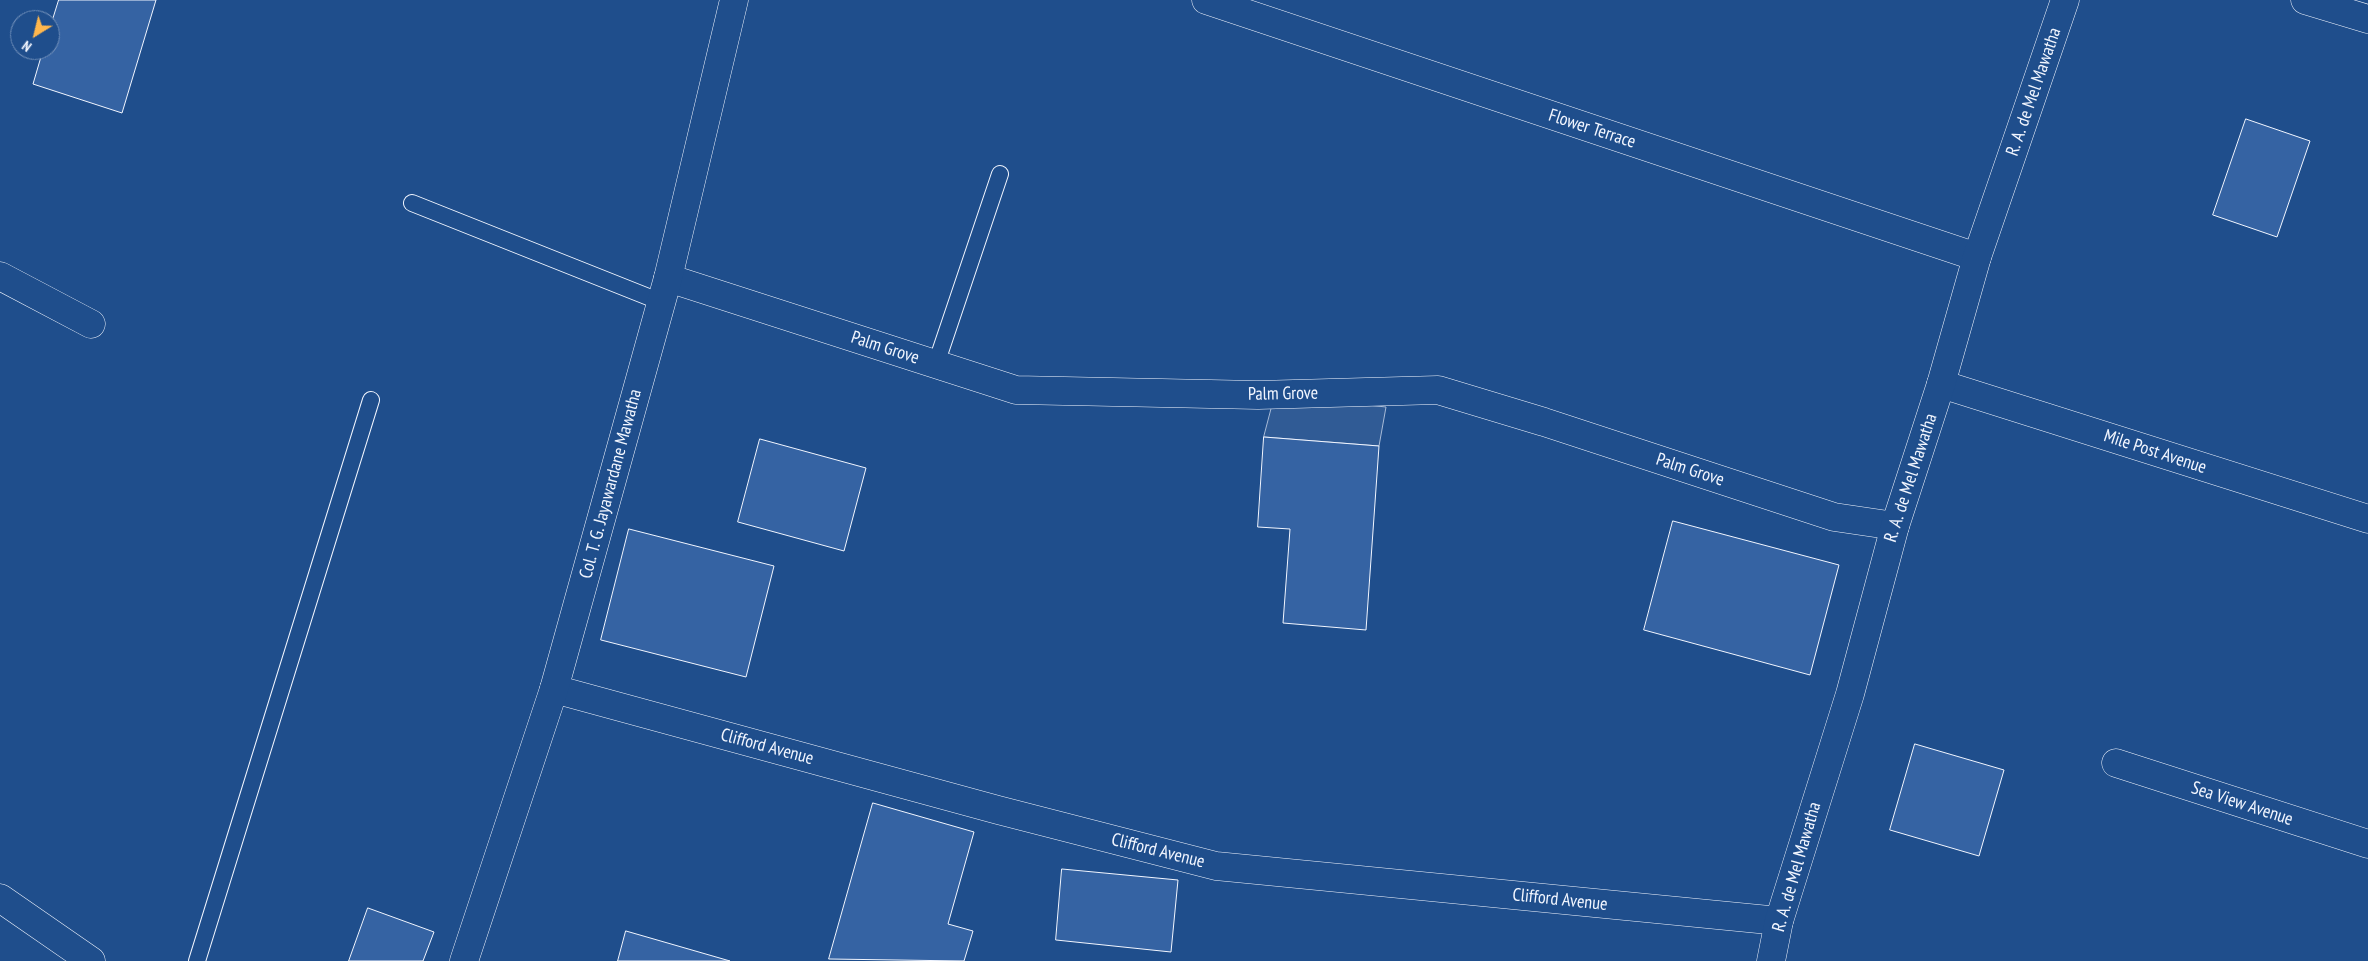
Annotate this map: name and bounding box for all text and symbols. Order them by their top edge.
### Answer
north arrow [10,10,60,60]
street label: R. A. de Mel Mawatha [2002,25,2066,159]
text: N [18,37,35,56]
street label: Flower Terrace [1546,105,1638,153]
street label: Palm Grove [848,327,922,369]
street label: Palm Grove [1248,383,1318,405]
street label: Col. T. G. Jayawardane Mawatha [575,387,647,581]
street label: R. A. de Mel Mawatha [1880,411,1942,545]
street label: Mile Post Avenue [2101,425,2209,479]
street label: Palm Grove [1653,449,1727,491]
street label: Clifford Avenue [718,724,816,770]
street label: Sea View Avenue [2188,777,2296,831]
street label: R. A. de Mel Mawatha [1768,800,1826,934]
street label: Clifford Avenue [1109,829,1207,873]
street label: Clifford Avenue [1511,884,1609,916]

